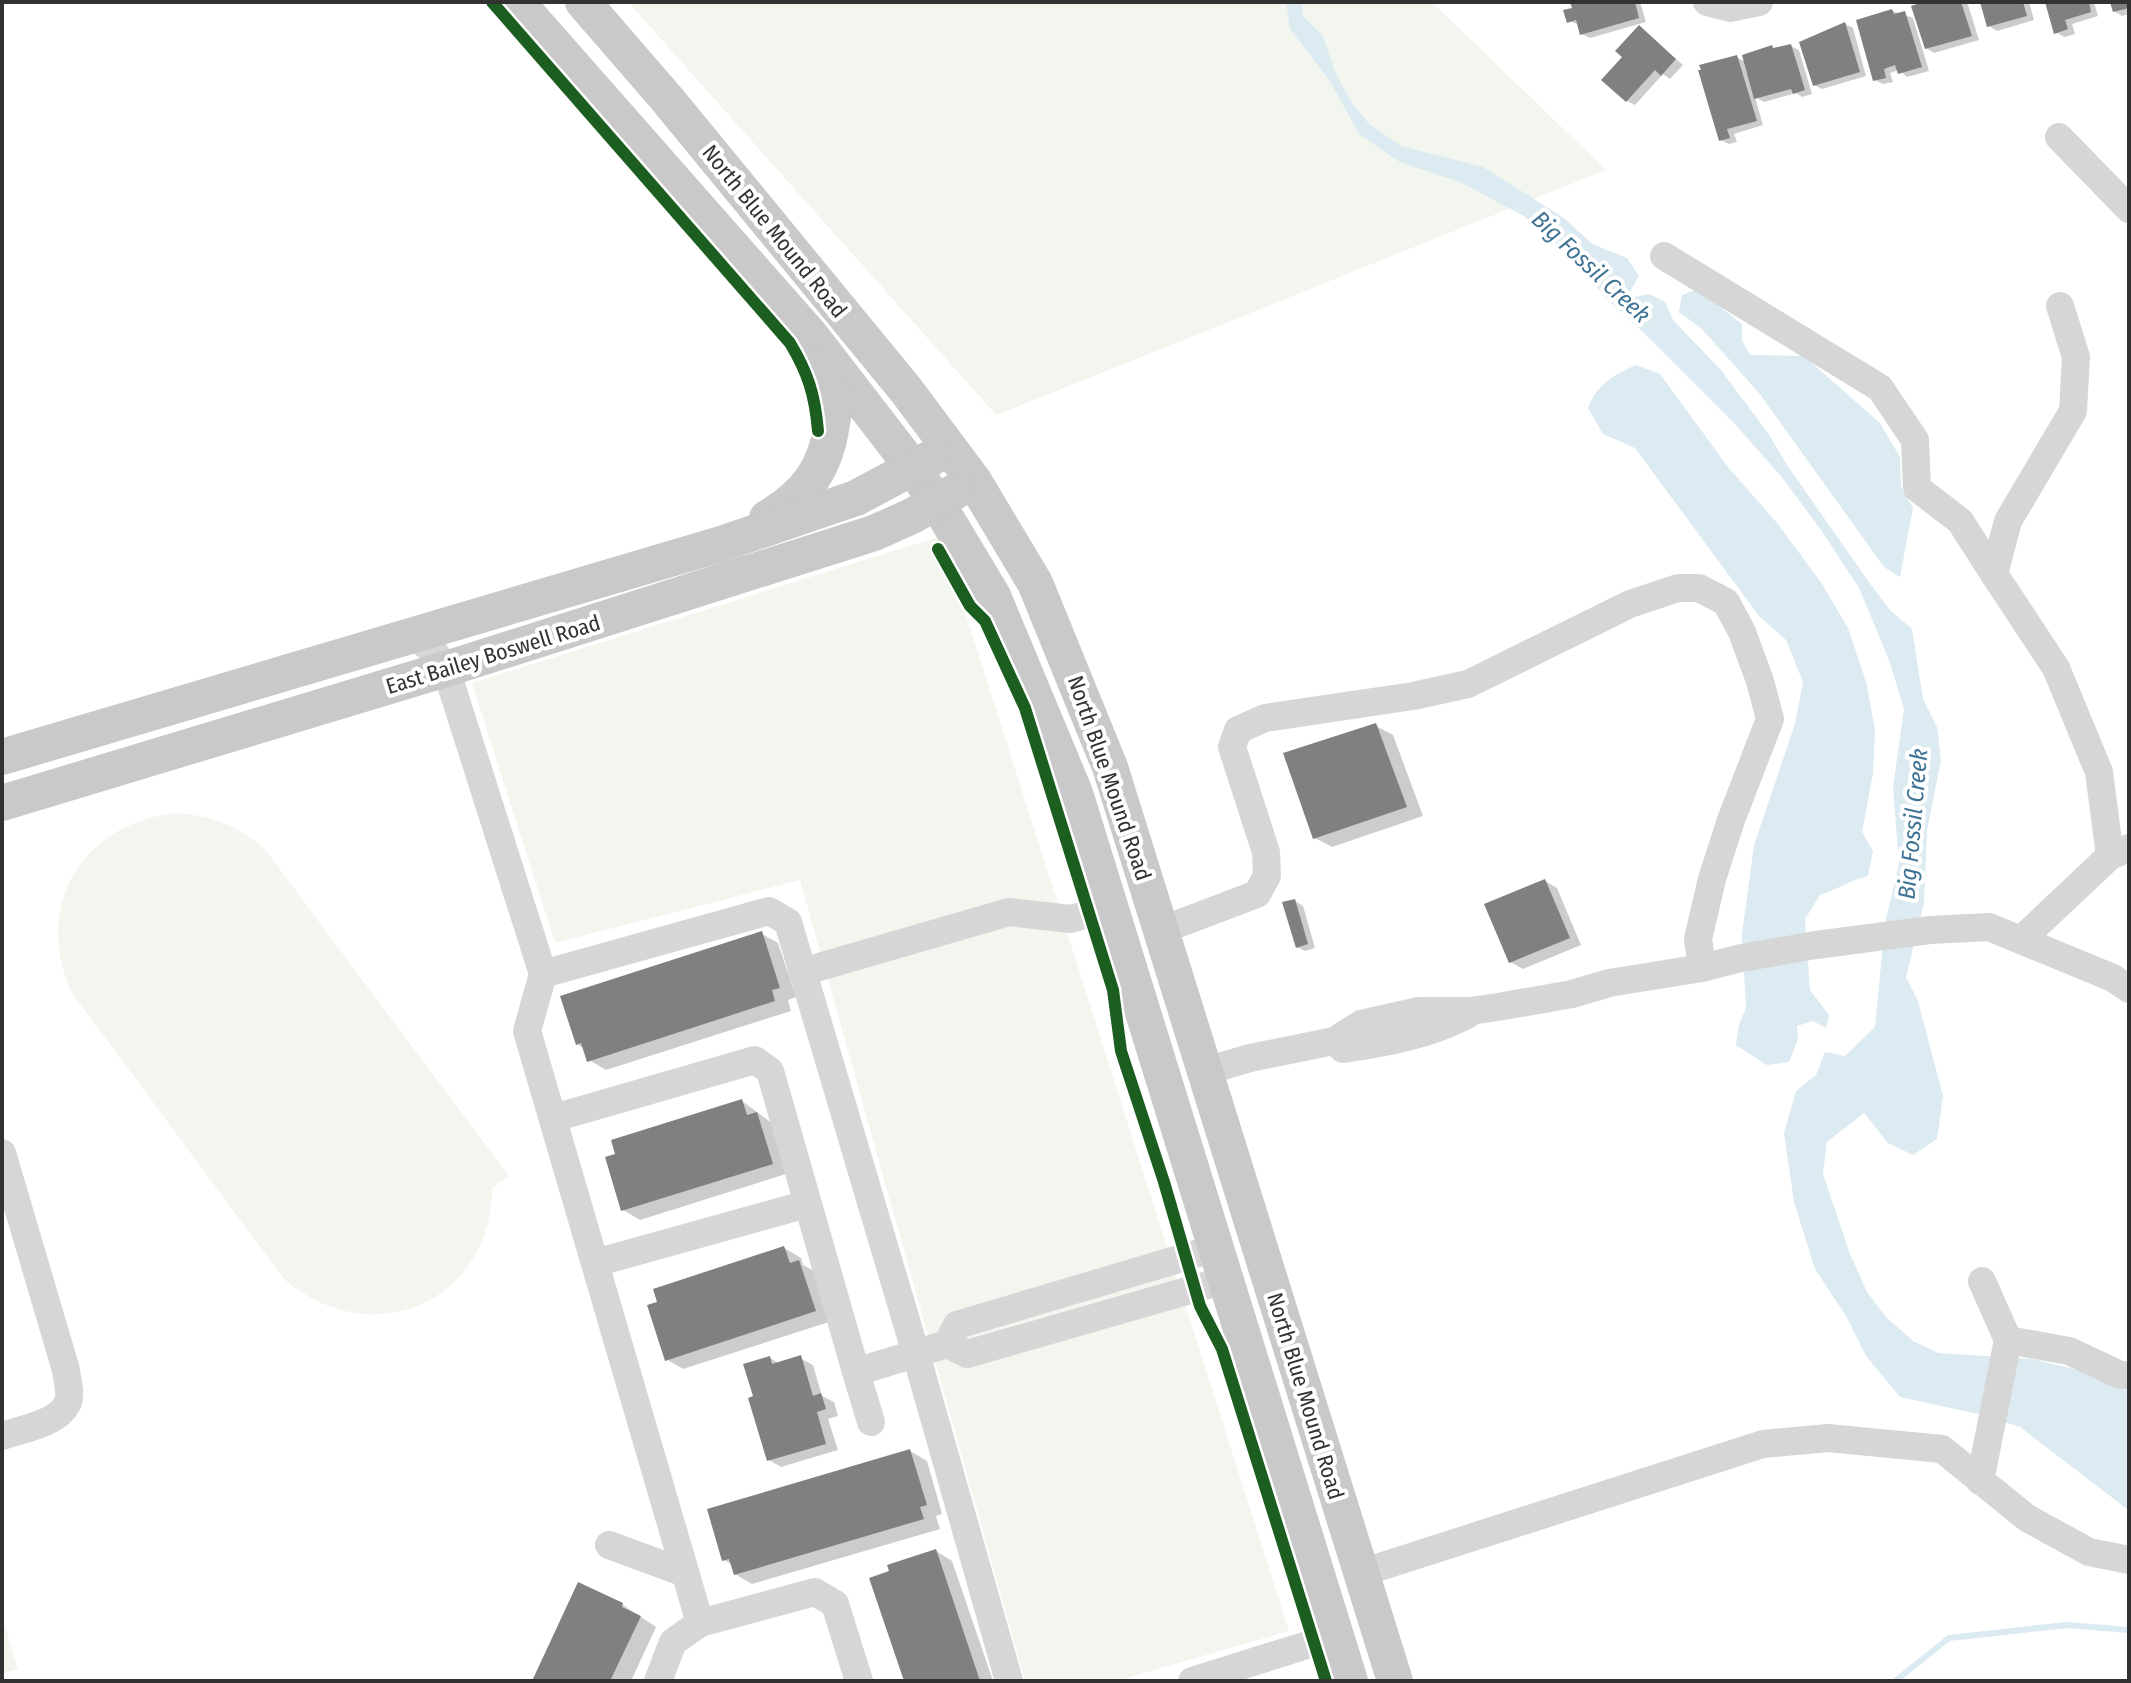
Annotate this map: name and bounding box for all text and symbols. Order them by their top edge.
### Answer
street label: North Blue Mound Road [697,139,853,323]
water label: Big Fossil Creek [1526,205,1656,329]
street label: East Bailey Boswell Road [383,609,604,700]
street label: North Blue Mound Road [1062,672,1157,884]
water label: Big Fossil Creek [1892,747,1934,901]
street label: North Blue Mound Road [1261,1289,1350,1503]

